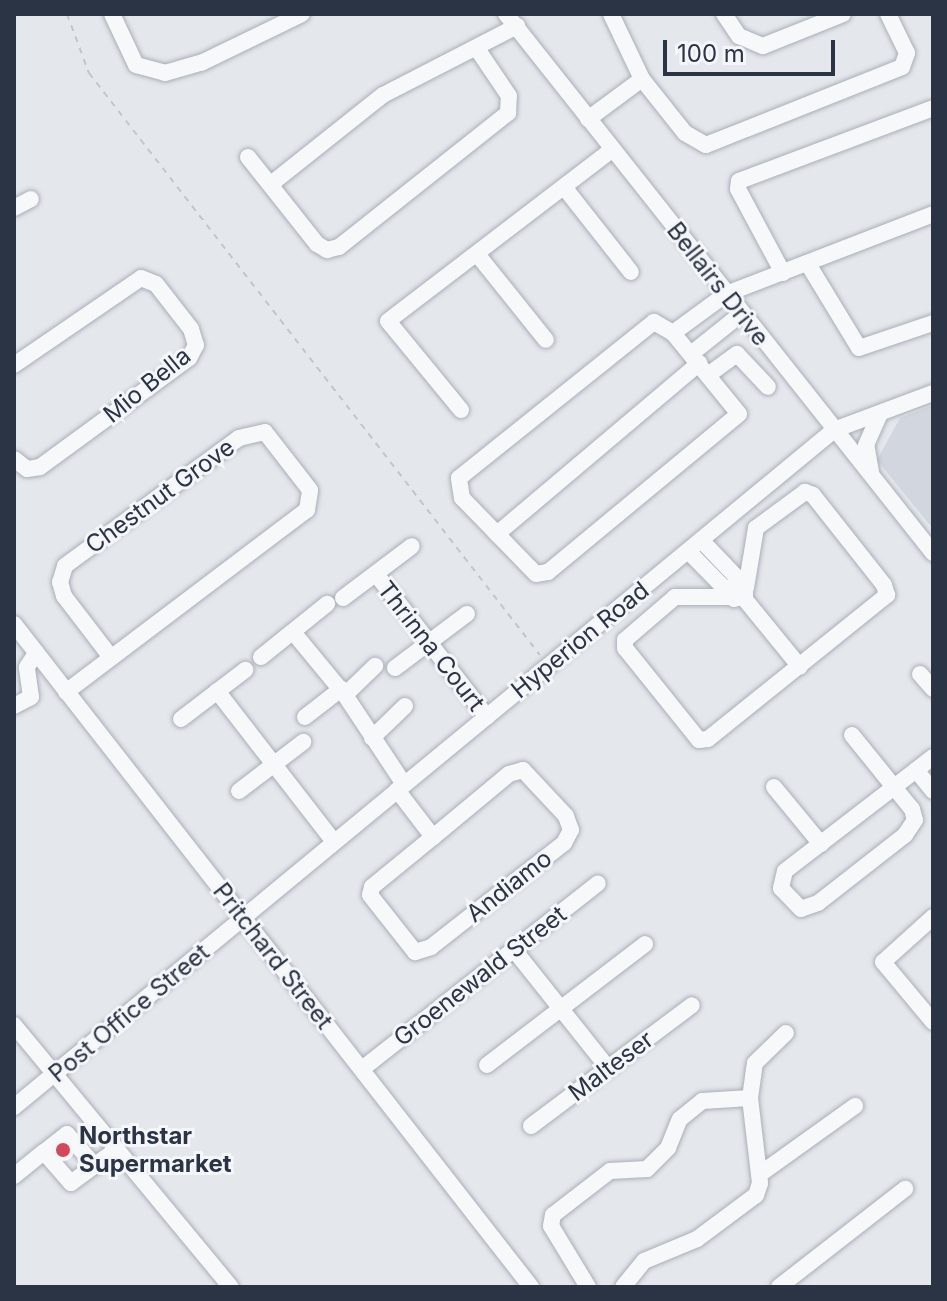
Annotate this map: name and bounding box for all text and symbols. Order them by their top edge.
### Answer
scale bar [667,24,839,74]
text: 100 m [677,39,745,68]
street label: Bellairs Drive [661,217,775,351]
street label: Mio Bella [98,341,196,429]
street label: Chestnut Grove [80,432,240,560]
street label: Thrinna Court [371,575,491,717]
street label: Hyperion Road [505,576,655,704]
street label: Andiamo [461,844,557,928]
street label: Pritchard Street [207,877,339,1035]
street label: Groenewald Street [388,900,572,1052]
street label: Post Office Street [43,938,215,1088]
street label: Malteser [563,1025,659,1107]
place label: Northstar Supermarket [79,1122,231,1178]
marker: Northstar Supermarket [54,1141,72,1159]

